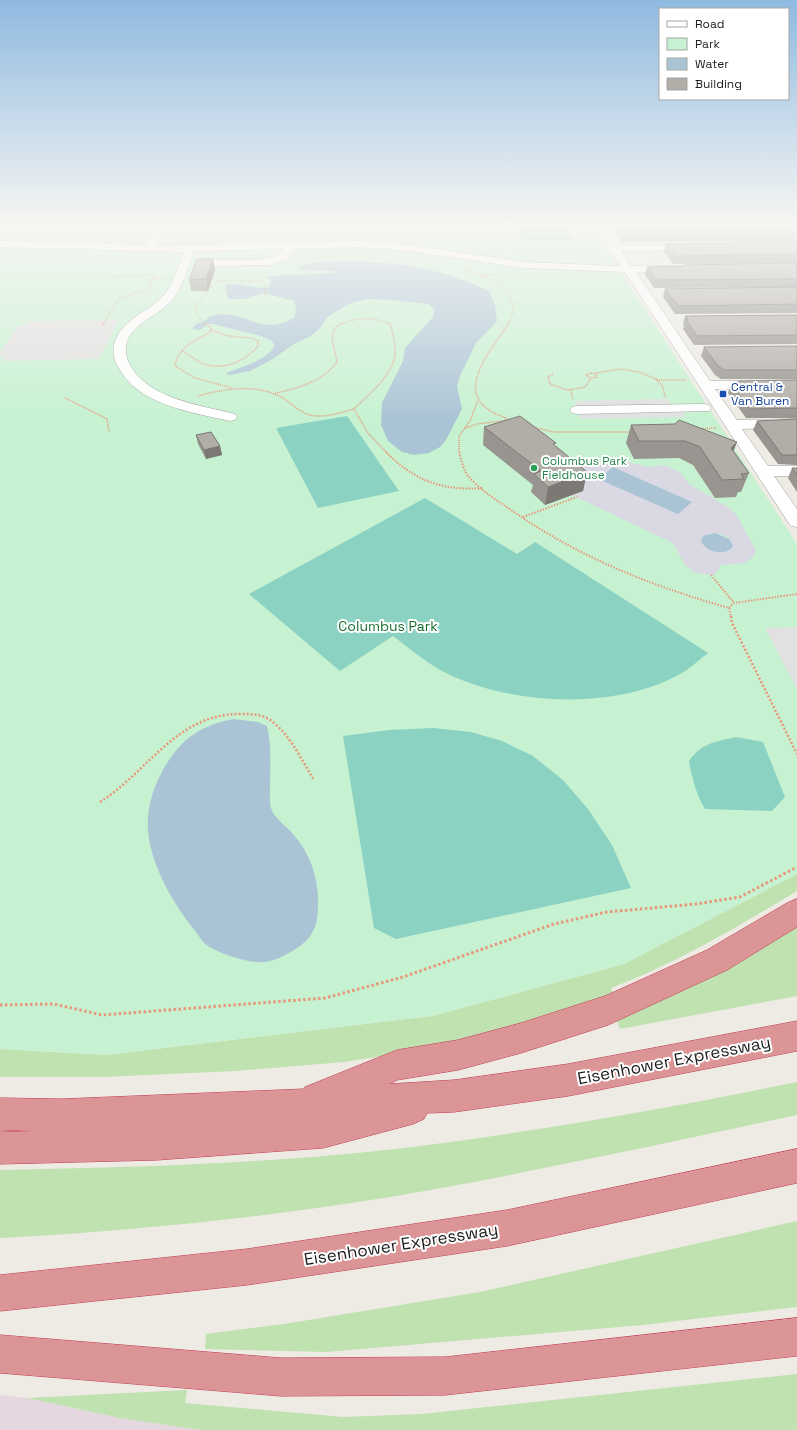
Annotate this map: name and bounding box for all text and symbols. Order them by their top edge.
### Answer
legend [659,8,789,100]
text: Road [695,16,724,32]
text: Park [695,36,720,52]
text: Water [695,56,729,72]
text: Building [695,76,742,92]
place label: Central & Van Buren [731,379,789,409]
marker: Central & Van Buren [718,389,728,399]
place label: Columbus Park Fieldhouse [542,453,628,483]
marker: Columbus Park Fieldhouse [529,463,539,473]
park label: Columbus Park [338,617,438,635]
street label: Eisenhower Expressway [576,1030,772,1090]
street label: Eisenhower Expressway [302,1218,500,1270]

